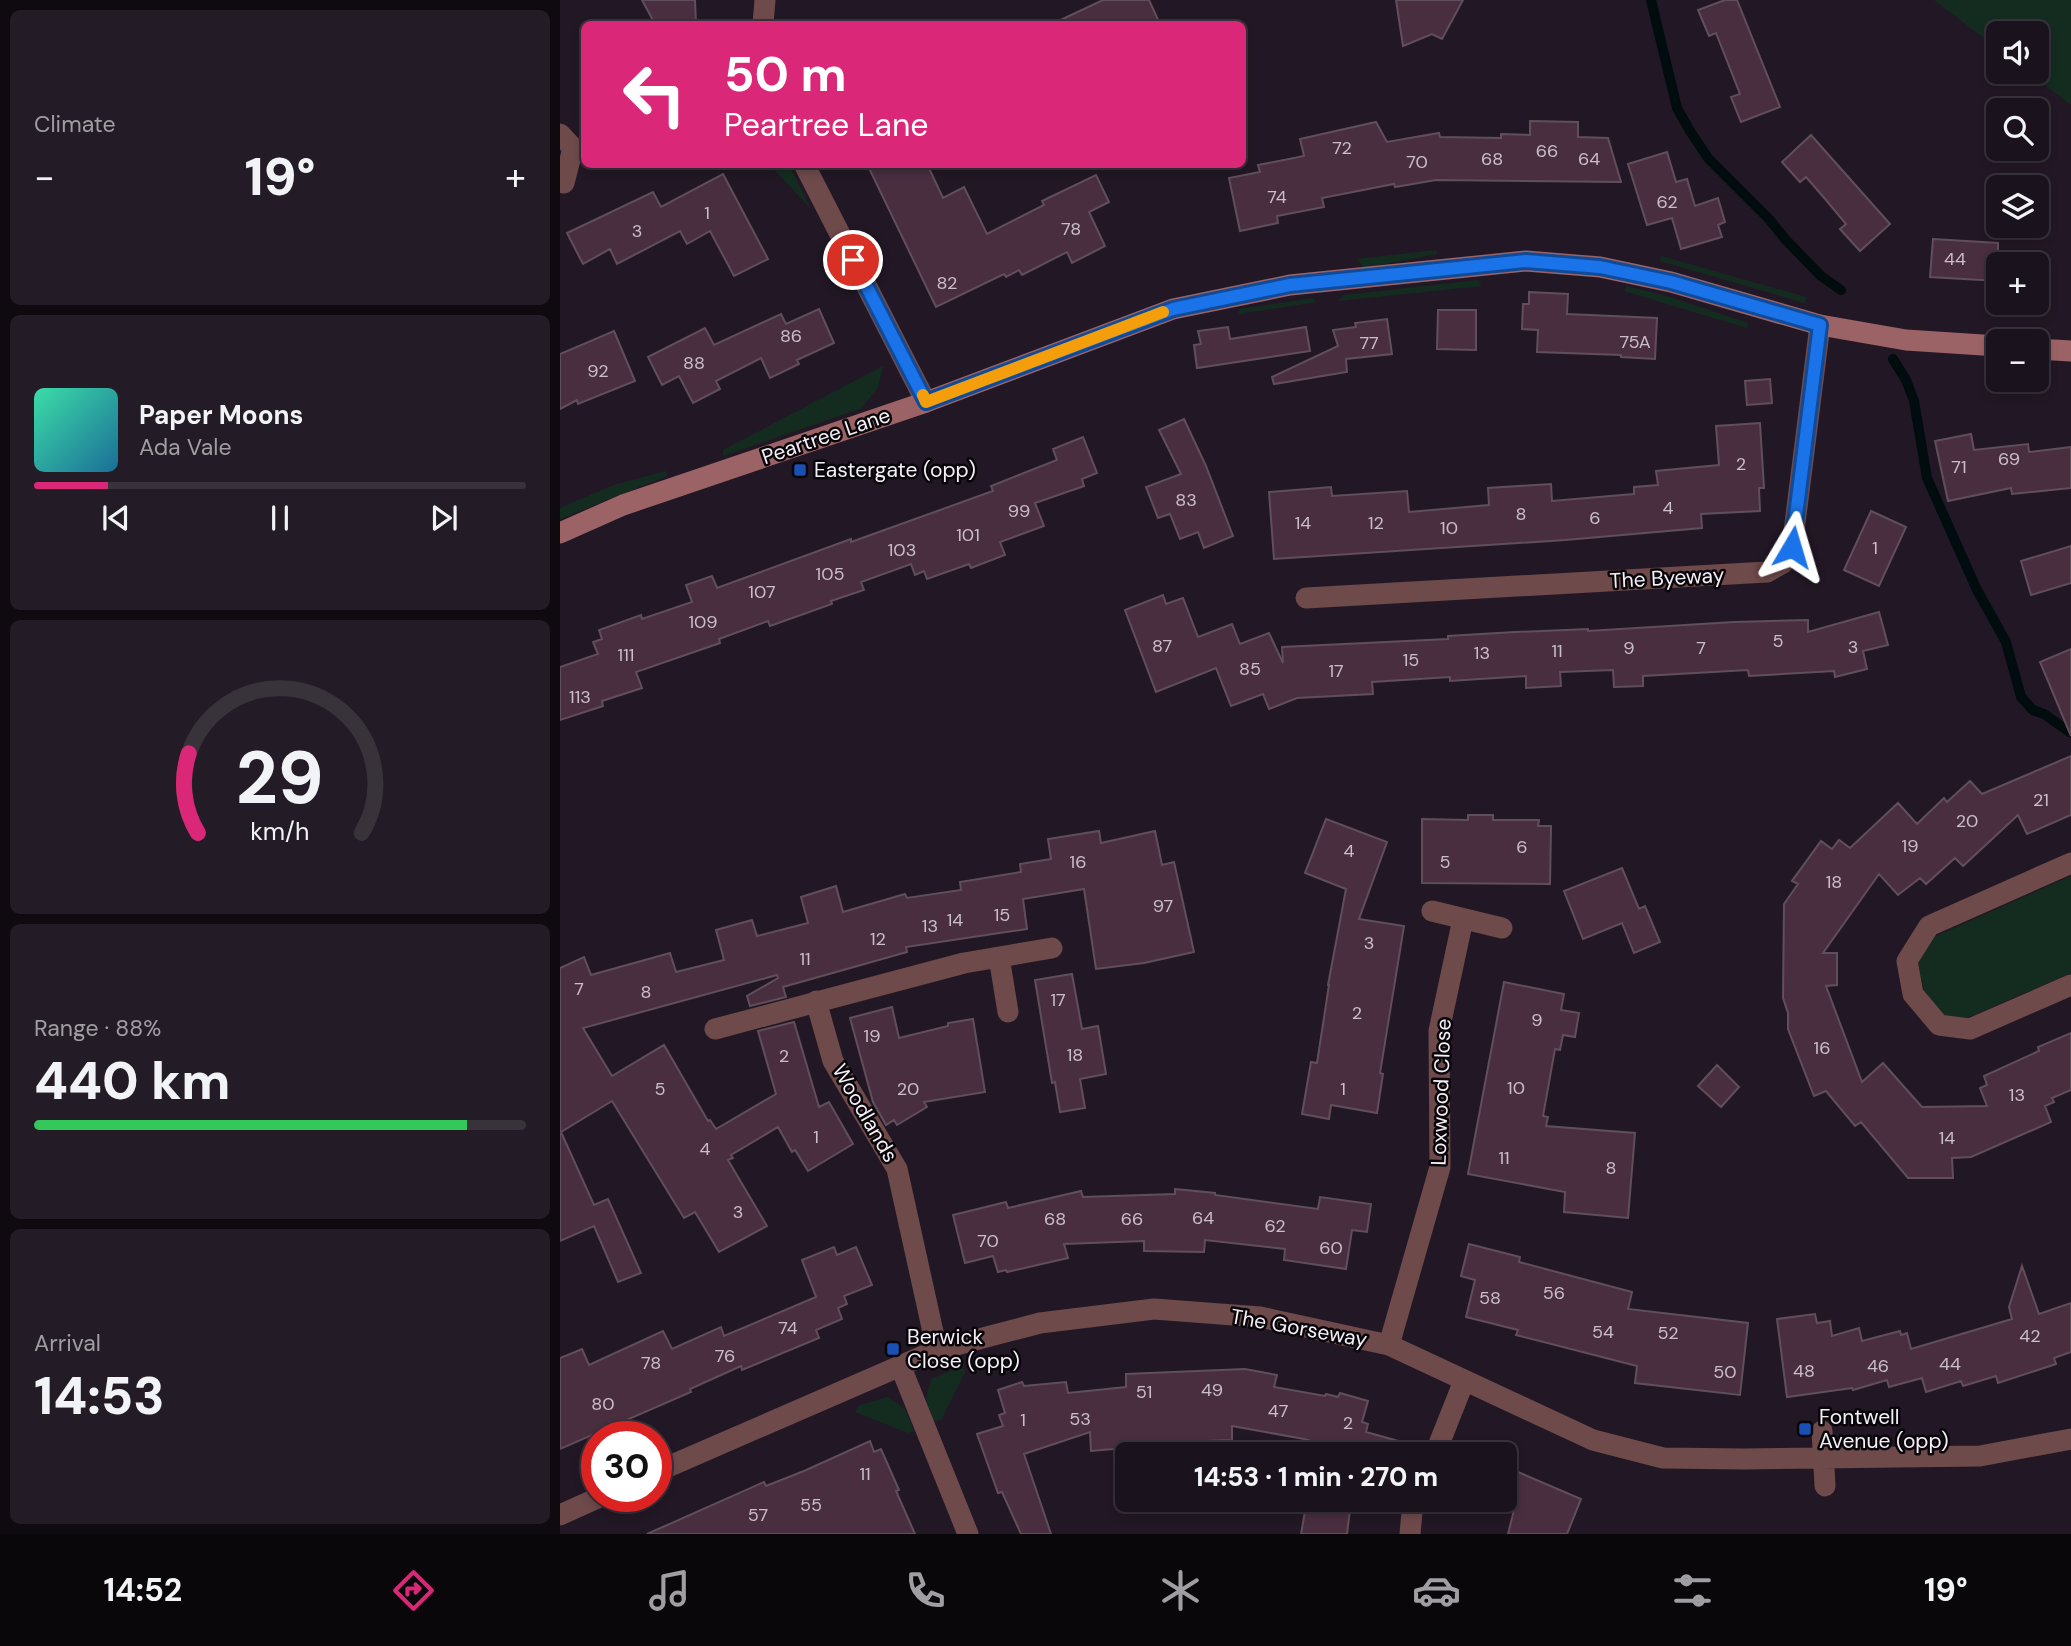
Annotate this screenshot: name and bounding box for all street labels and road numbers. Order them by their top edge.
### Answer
street label: Peartree Lane [758,401,894,471]
street label: The Byeway [1609,561,1725,595]
street label: Loxwood Close [1424,1018,1458,1166]
street label: Woodlands [826,1059,904,1167]
street label: The Gorseway [1229,1302,1370,1354]

